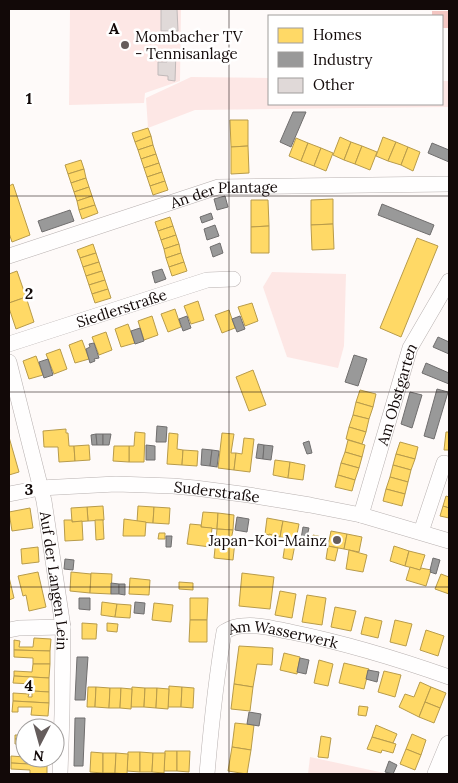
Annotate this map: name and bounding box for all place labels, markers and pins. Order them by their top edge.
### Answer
place label: Mombacher TV - Tennisanlage [135,27,244,63]
marker: Mombacher TV - Tennisanlage [119,39,131,51]
place label: Japan-Koi-Mainz [207,531,327,550]
marker: Japan-Koi-Mainz [331,534,343,546]

